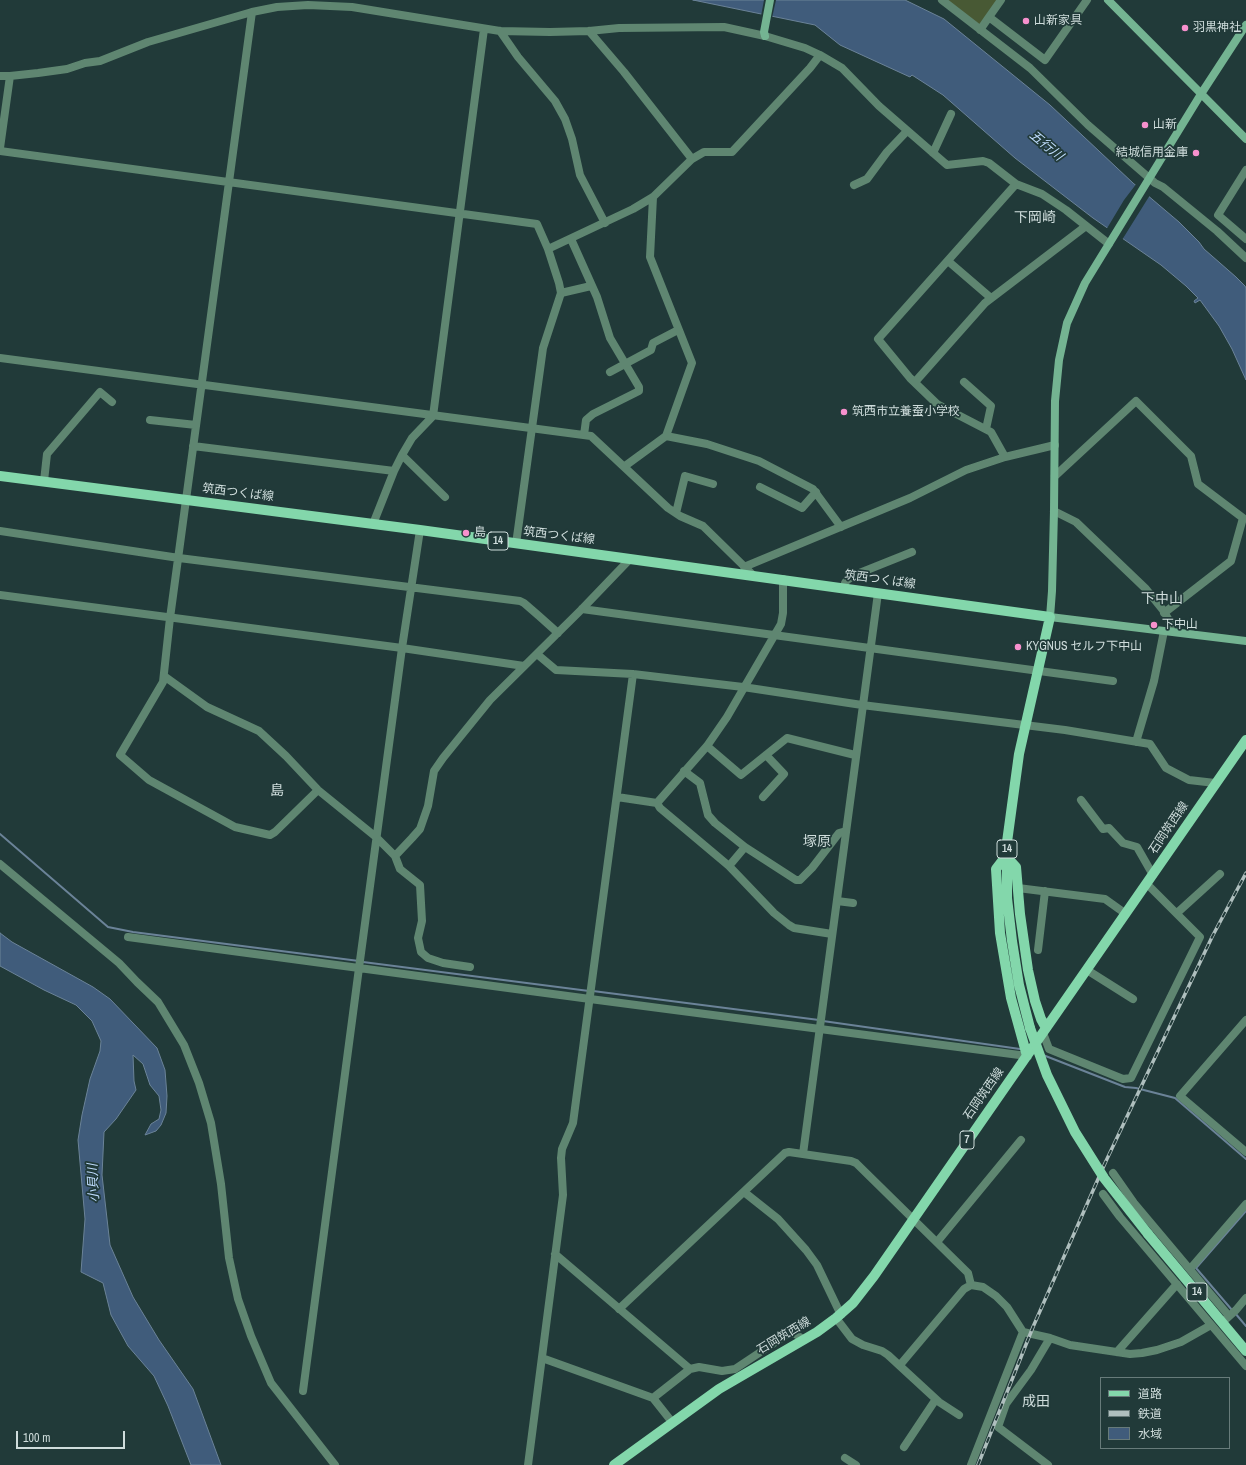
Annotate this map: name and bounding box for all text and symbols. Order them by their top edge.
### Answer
place label: 山新家具 [1034,14,1082,28]
marker: 山新家具 [1021,16,1031,26]
place label: 羽黒神社 [1193,21,1241,35]
marker: 羽黒神社 [1180,23,1190,33]
place label: 山新 [1153,118,1177,132]
marker: 山新 [1140,120,1150,130]
water label: 五行川 [1026,127,1066,165]
place label: 結城信用金庫 [1116,146,1188,160]
marker: 結城信用金庫 [1191,148,1201,158]
district label: 下岡崎 [1014,210,1056,226]
place label: 筑西市立養蚕小学校 [852,405,960,419]
marker: 筑西市立養蚕小学校 [839,407,849,417]
street label: 筑西つくば線 [201,481,275,505]
street label: 筑西つくば線 [522,524,596,548]
place label: 島 [474,526,486,540]
marker: 島 [461,528,471,538]
road number: 14 [488,532,508,550]
street label: 筑西つくば線 [843,568,917,592]
district label: 下中山 [1141,591,1183,607]
place label: 下中山 [1162,618,1198,632]
marker: 下中山 [1149,620,1159,630]
place label: KYGNUS セルフ下中山 [1026,640,1142,654]
marker: KYGNUS セルフ下中山 [1013,642,1023,652]
district label: 島 [270,783,284,799]
street label: 石岡筑西線 [1146,799,1192,857]
district label: 塚原 [803,834,831,850]
road number: 14 [997,840,1017,858]
street label: 石岡筑西線 [961,1065,1007,1123]
road number: 7 [960,1131,974,1149]
water label: 小貝川 [85,1163,103,1203]
road number: 14 [1187,1283,1207,1301]
street label: 石岡筑西線 [755,1314,813,1358]
legend [1100,1377,1230,1449]
text: 道路 [1138,1386,1162,1402]
district label: 成田 [1022,1394,1050,1410]
text: 鉄道 [1138,1406,1162,1422]
scale bar [18,1423,127,1449]
text: 水域 [1138,1426,1162,1442]
text: 100 m [23,1430,50,1446]

